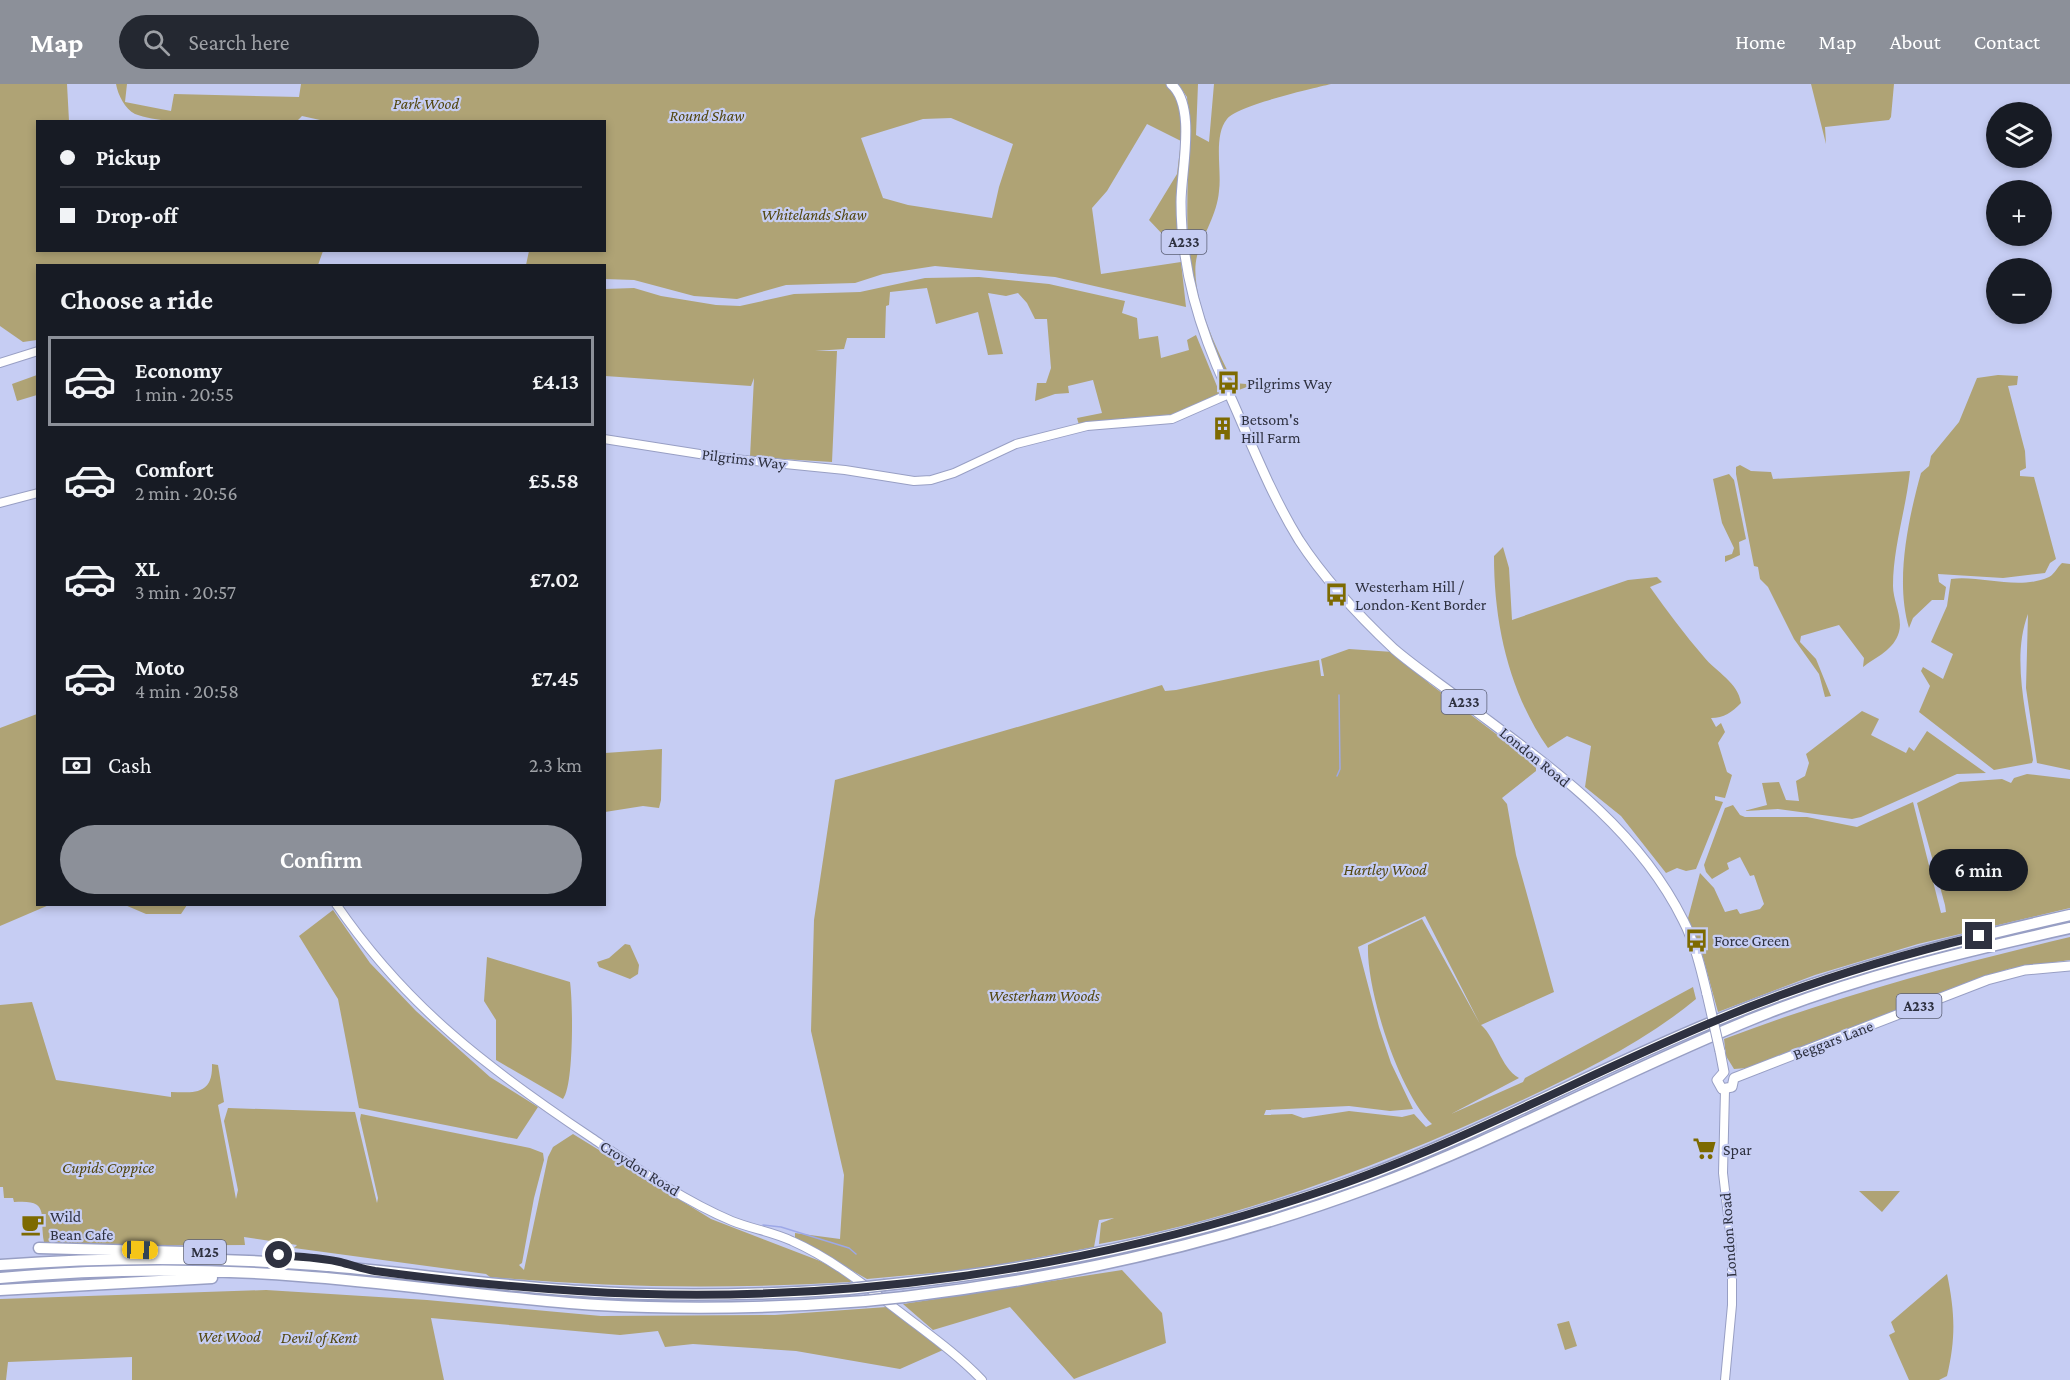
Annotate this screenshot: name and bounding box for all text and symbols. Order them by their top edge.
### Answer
search box [119,15,539,69]
icon: search [140,26,173,59]
text: Map [30,27,83,58]
text: Search here [188,30,289,55]
text: Home [1735,30,1785,54]
text: Map [1818,30,1857,54]
text: About [1890,30,1941,54]
text: Contact [1974,30,2040,54]
park label: Park Wood [393,95,459,112]
map controls [1986,102,2052,324]
button: layers [1986,102,2052,168]
park label: Round Shaw [669,107,745,124]
text: Pickup [96,145,161,170]
button: + [1986,180,2052,246]
text: Drop-off [96,203,178,228]
park label: Whitelands Shaw [761,206,867,223]
road number: A233 [1162,230,1206,254]
button: − [1986,258,2052,324]
text: Choose a ride [60,285,213,315]
icon: car [63,354,117,408]
text: Economy [135,358,222,383]
text: £4.13 [532,369,579,394]
bus stop icon: Pilgrims Way [1216,370,1242,396]
place label: Pilgrims Way [1247,375,1332,393]
text: 1 min · 20:55 [135,383,234,405]
place label: Betsom's Hill Farm [1241,411,1301,446]
building icon: Betsom's Hill Farm [1210,415,1236,441]
street label: Pilgrims Way [701,445,788,474]
icon: car [63,453,117,507]
text: Comfort [135,457,213,482]
text: £5.58 [529,468,579,493]
text: 2 min · 20:56 [135,482,238,504]
icon: car [63,552,117,606]
text: XL [135,556,160,581]
text: £7.02 [530,567,579,592]
place label: Westerham Hill / London-Kent Border [1355,578,1487,613]
text: 3 min · 20:57 [135,581,236,603]
bus stop icon: Westerham Hill / London-Kent Border [1324,582,1350,608]
icon: car [63,651,117,705]
text: Moto [135,655,185,680]
text: £7.45 [531,666,579,691]
text: 4 min · 20:58 [135,680,239,702]
road number: A233 [1442,690,1486,714]
street label: London Road [1497,724,1574,791]
icon: cash [60,749,93,782]
text: Cash [108,753,152,778]
text: 2.3 km [529,754,582,776]
button: Confirm [60,825,582,894]
callout: 6 min [1930,849,2028,891]
text: 6 min [1955,859,2002,881]
park label: Hartley Wood [1343,861,1427,879]
route end [1965,922,1992,949]
bus stop icon: Force Green [1683,927,1709,953]
place label: Force Green [1714,932,1790,949]
park label: Westerham Woods [988,987,1100,1004]
road number: A233 [1896,994,1942,1018]
street label: Beggars Lane [1791,1017,1876,1064]
supermarket icon: Spar [1692,1136,1718,1162]
street label: Croydon Road [597,1137,683,1200]
place label: Spar [1723,1141,1752,1159]
park label: Cupids Coppice [62,1159,154,1177]
street label: London Road [1717,1191,1739,1278]
place label: Wild Bean Cafe [50,1208,113,1243]
cafe icon: Wild Bean Cafe [19,1212,45,1238]
car [122,1240,158,1260]
road number: M25 [184,1240,226,1264]
route start [265,1241,292,1268]
park label: Wet Wood [198,1328,261,1345]
park label: Devil of Kent [281,1329,357,1347]

